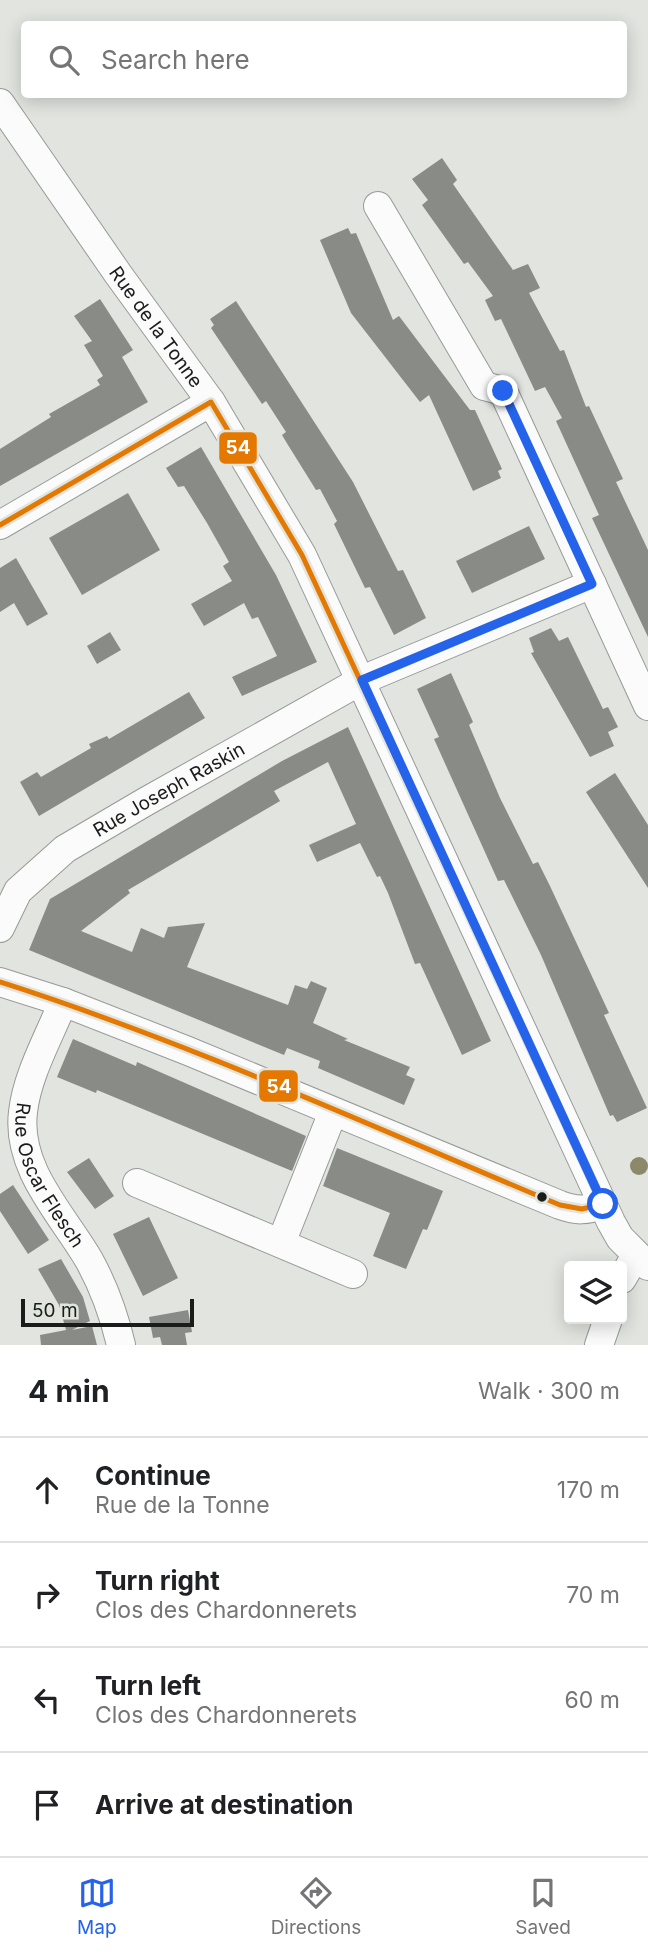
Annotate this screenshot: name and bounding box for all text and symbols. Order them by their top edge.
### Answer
search box [21,21,627,98]
icon: search [45,41,83,79]
text: Search here [101,44,250,75]
street label: Rue de la Tonne [104,262,208,392]
route end [487,375,518,406]
line badge: 54 [218,431,258,465]
text: 54 [226,436,251,459]
street label: Rue Joseph Raskin [89,737,249,842]
line badge: 54 [258,1069,299,1103]
text: 54 [267,1075,292,1098]
street label: Rue Oscar Flesch [10,1101,89,1252]
route start [587,1188,618,1219]
unlabelled marker [535,1190,549,1204]
map controls [564,1261,627,1324]
button: layers [564,1261,627,1324]
scale bar [21,1296,194,1328]
text: 50 m [32,1299,78,1322]
text: 4 min [28,1373,110,1409]
text: Walk · 300 m [478,1377,620,1405]
text: Continue [95,1460,211,1491]
icon: ahead [28,1471,66,1509]
text: 170 m [557,1476,620,1504]
text: Rue de la Tonne [95,1491,270,1519]
text: Turn right [95,1565,220,1596]
icon: right [28,1576,66,1614]
text: 70 m [566,1581,620,1609]
text: Clos des Chardonnerets [95,1596,357,1624]
text: Turn left [95,1670,201,1701]
icon: left [28,1681,66,1719]
text: 60 m [565,1686,620,1714]
text: Clos des Chardonnerets [95,1701,357,1729]
icon: arrive [28,1786,66,1824]
text: Arrive at destination [95,1789,354,1820]
tab: Map [77,1874,117,1939]
tab: Directions [271,1874,361,1939]
tab: Saved [515,1874,571,1939]

